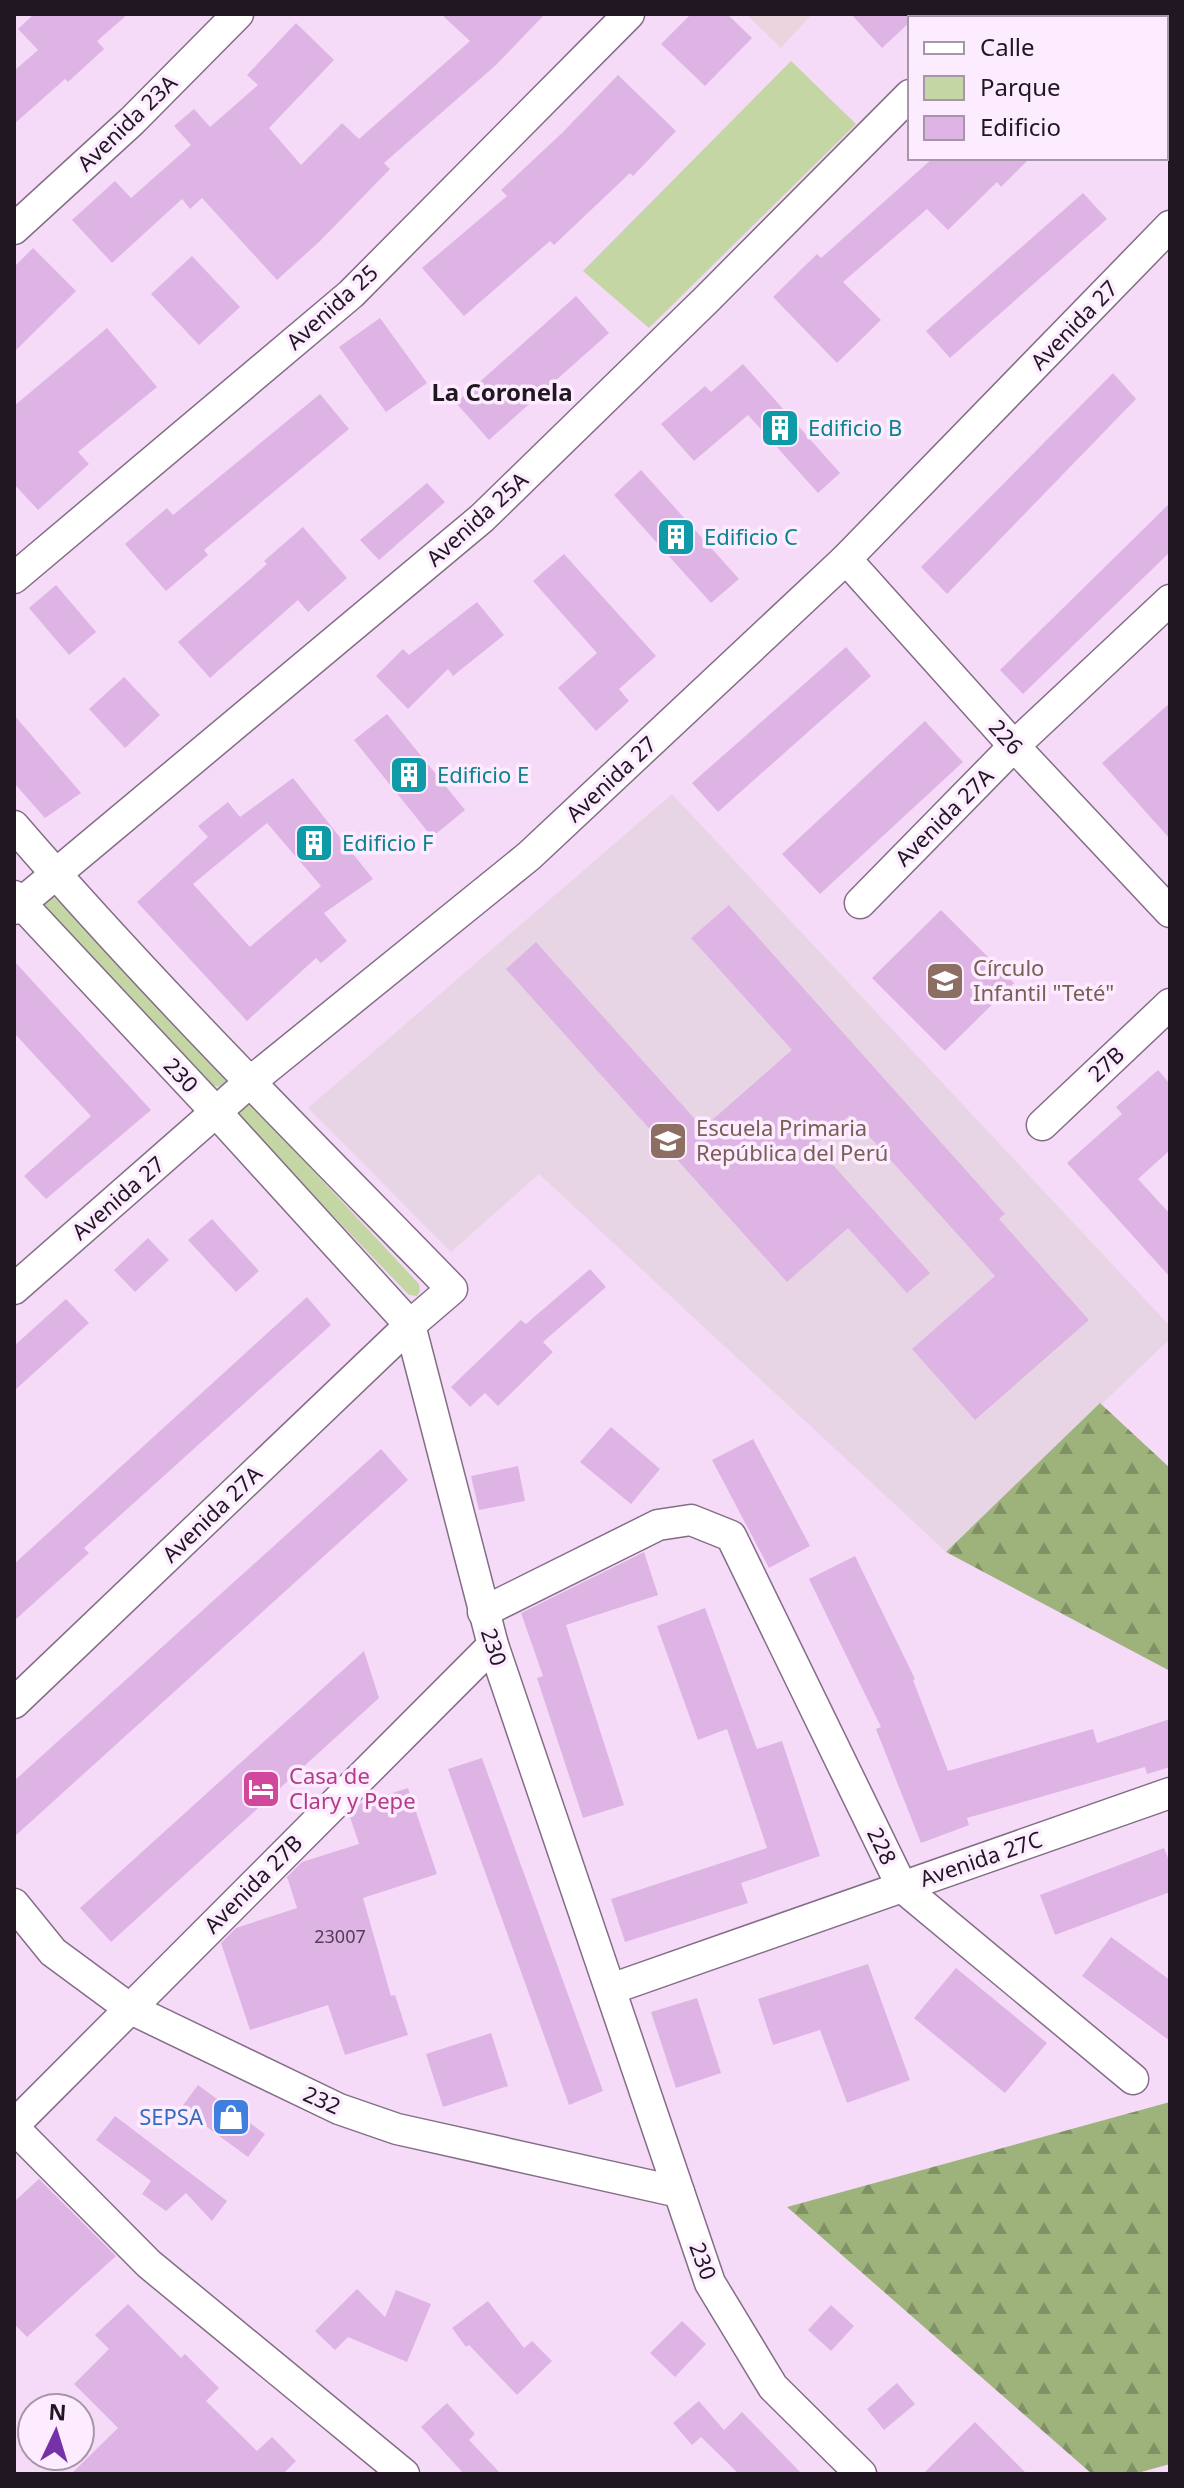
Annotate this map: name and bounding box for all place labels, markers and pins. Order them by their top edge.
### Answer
building icon: Edificio B [759,407,801,449]
place label: Edificio B [808,412,902,442]
building icon: Edificio C [655,516,697,558]
place label: Edificio C [704,521,798,551]
building icon: Edificio E [388,754,430,796]
place label: Edificio E [437,759,529,789]
building icon: Edificio F [293,822,335,864]
place label: Edificio F [342,827,433,857]
place label: Círculo Infantil "Teté" [973,952,1114,1007]
school or university icon: Círculo Infantil "Teté" [924,960,966,1002]
place label: Escuela Primaria República del Perú [696,1112,888,1167]
school or university icon: Escuela Primaria República del Perú [647,1120,689,1162]
place label: Casa de Clary y Pepe [289,1760,416,1815]
hotel icon: Casa de Clary y Pepe [240,1768,282,1810]
shop icon: SEPSA [210,2096,252,2138]
place label: SEPSA [139,2101,204,2131]

